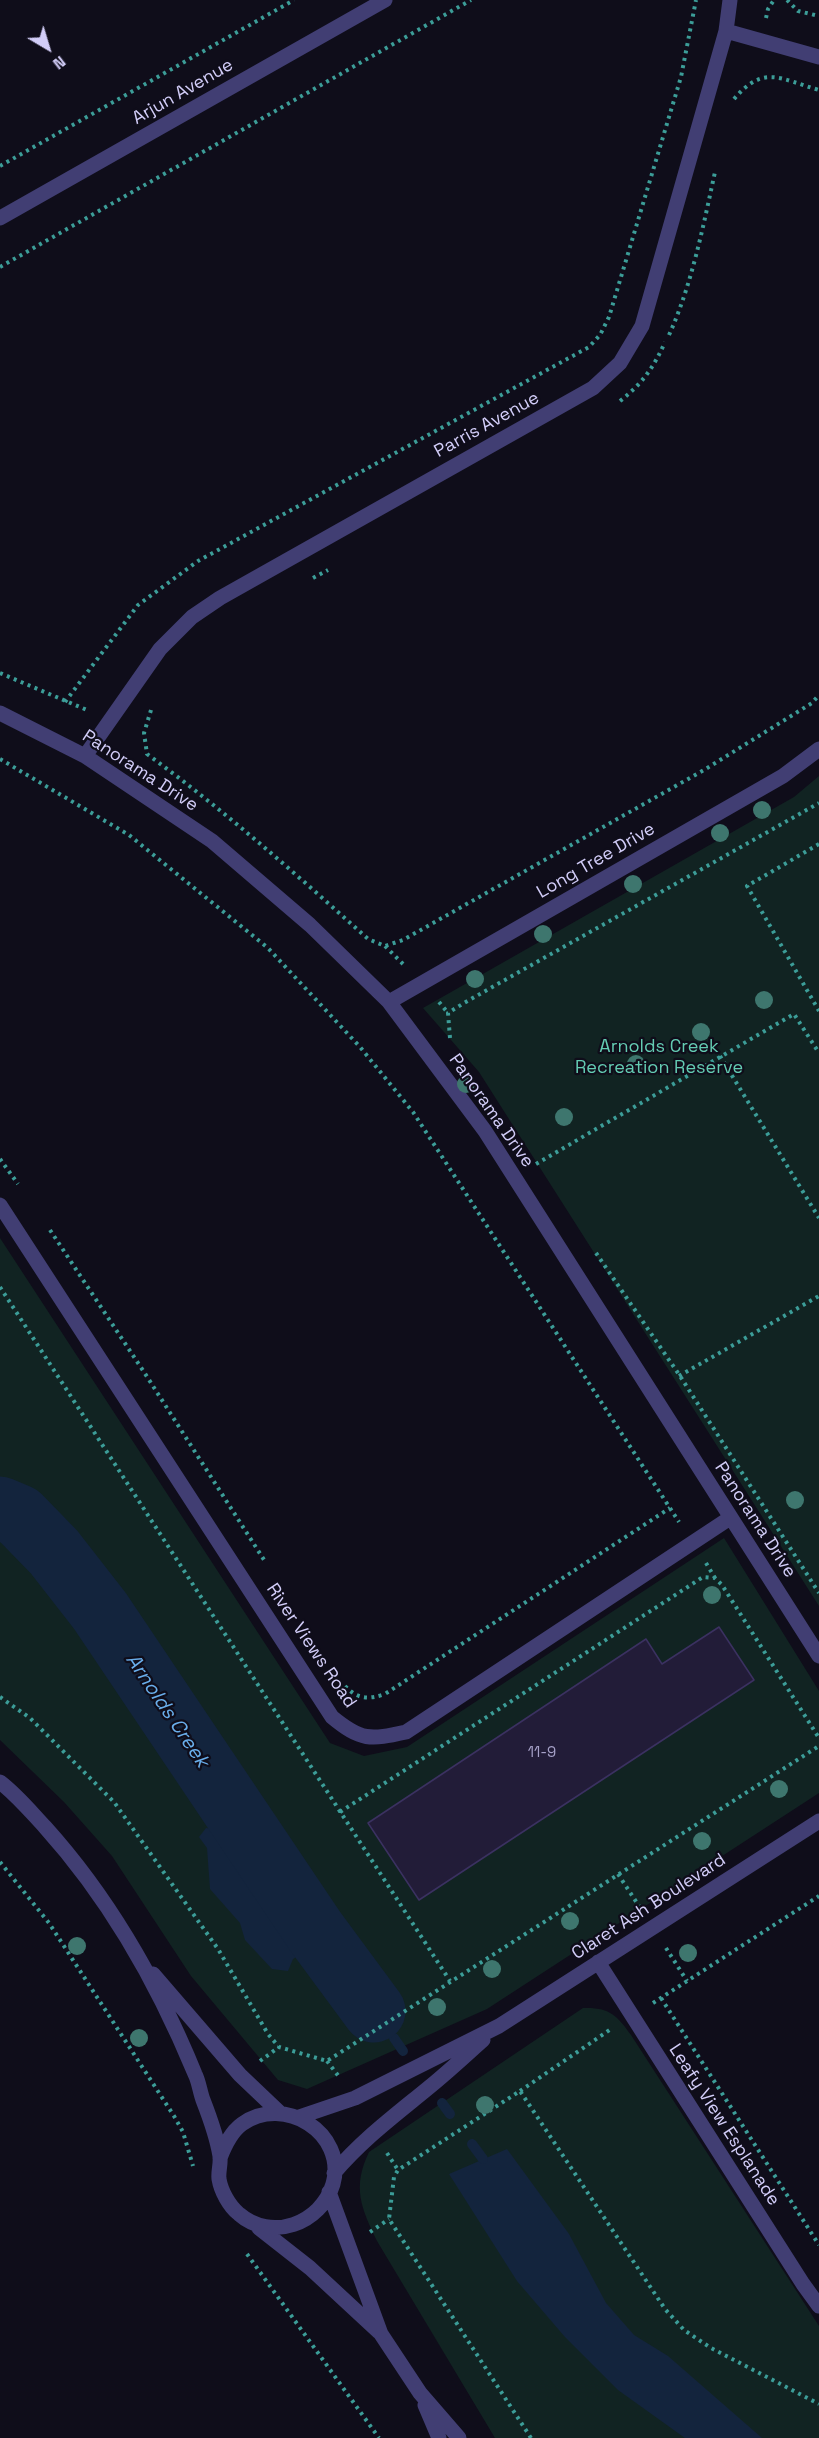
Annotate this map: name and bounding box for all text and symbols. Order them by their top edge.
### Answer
north arrow [18,18,78,78]
text: N [49,51,70,74]
street label: Arjun Avenue [129,54,237,130]
street label: Parris Avenue [431,387,543,463]
street label: Panorama Drive [78,726,202,816]
street label: Long Tree Drive [533,818,659,904]
park label: Arnolds Creek Recreation Reserve [575,1036,743,1078]
street label: Panorama Drive [444,1050,538,1172]
street label: Panorama Drive [710,1458,800,1582]
street label: River Views Road [261,1580,361,1712]
water label: Arnolds Creek [120,1649,214,1773]
house number: 11-9 [528,1744,556,1762]
street label: Claret Ash Boulevard [568,1849,730,1965]
street label: Leafy View Esplanade [664,2040,784,2210]

